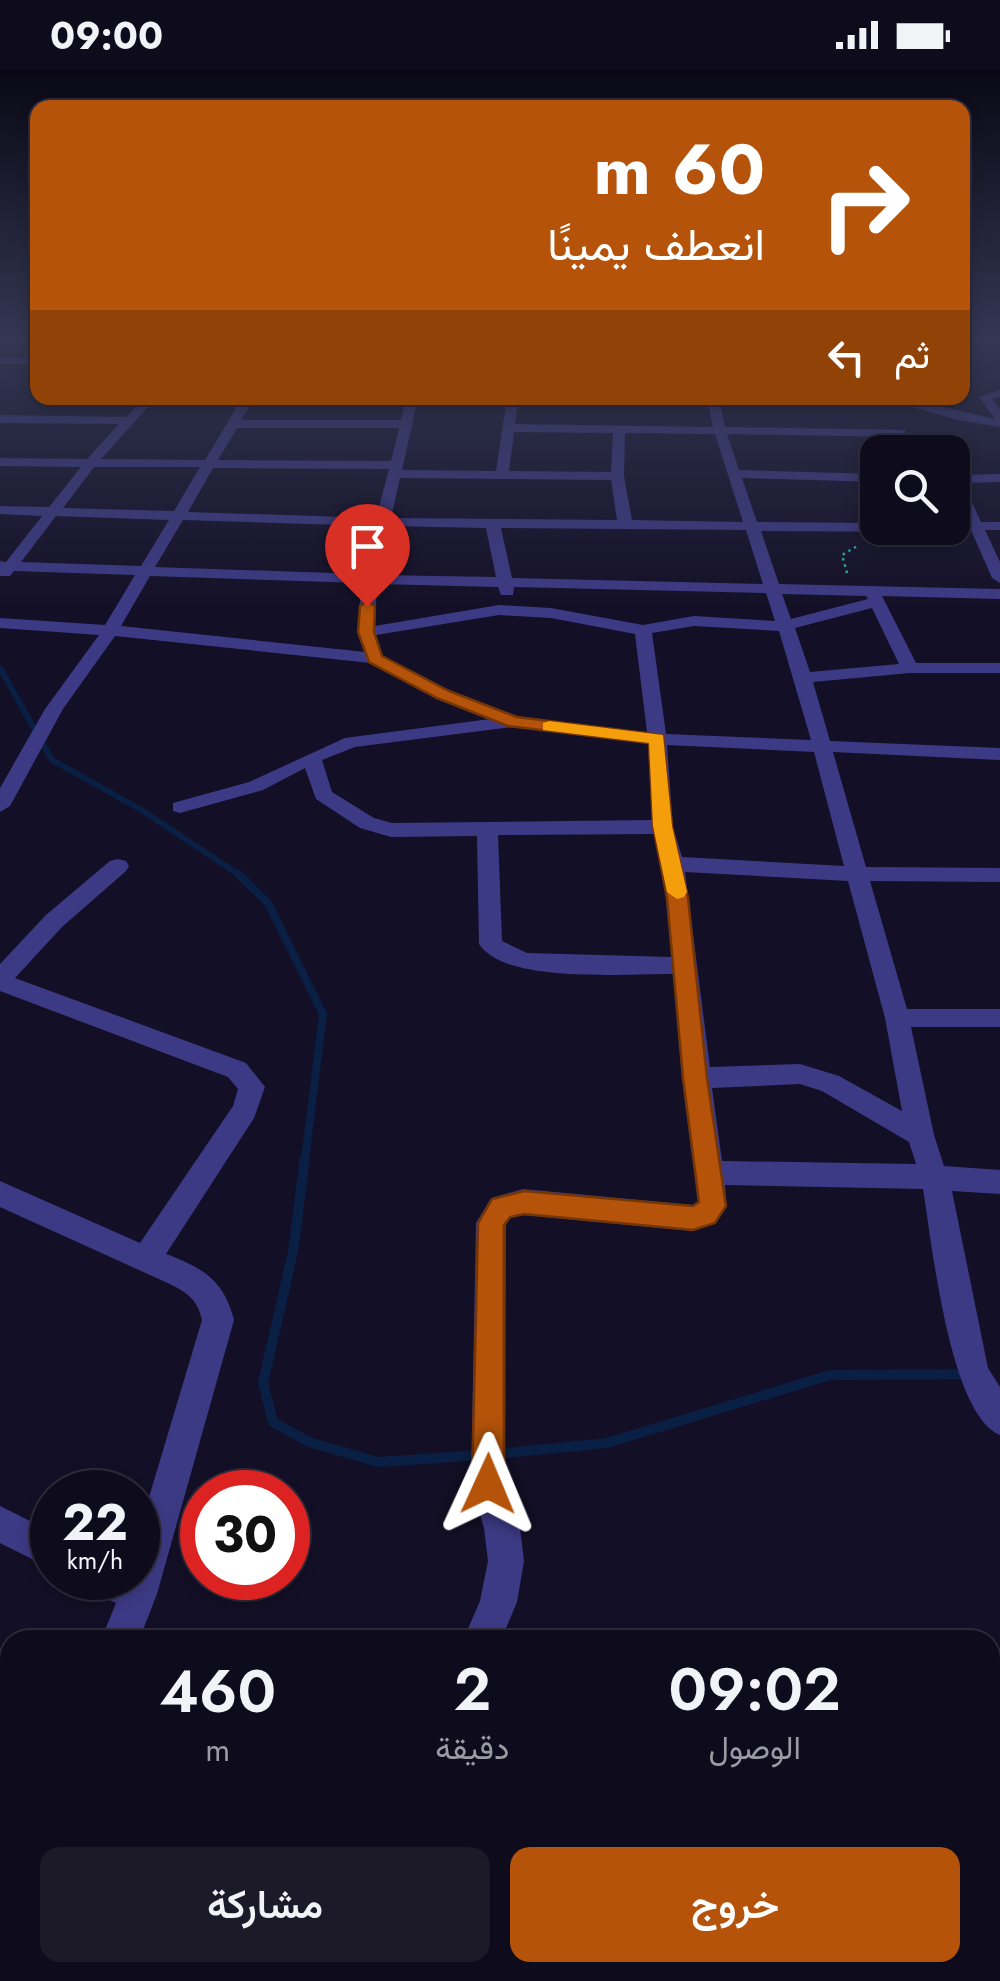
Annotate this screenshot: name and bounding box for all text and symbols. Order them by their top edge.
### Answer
text: 09:00 [50,8,163,63]
text: 60 m [593,119,765,220]
icon: right [800,140,930,270]
text: انعطف يمينًا [547,212,765,277]
text: ثم [894,327,930,382]
icon: left [819,330,874,385]
map controls [860,435,970,545]
button: search [860,435,970,545]
pin [325,504,410,607]
icon: arrive [340,519,395,574]
position arrow [436,1432,540,1536]
speed limit sign: 30 [180,1470,310,1600]
text: 22 [62,1486,128,1559]
text: km/h [67,1542,123,1578]
text: 2 [453,1646,491,1733]
text: 09:02 [669,1646,841,1733]
text: 460 [159,1648,276,1735]
text: دقيقة [435,1725,509,1771]
text: الوصول [708,1725,801,1771]
text: m [205,1727,230,1773]
button: مشاركة [40,1847,490,1962]
button: خروج [510,1847,960,1962]

